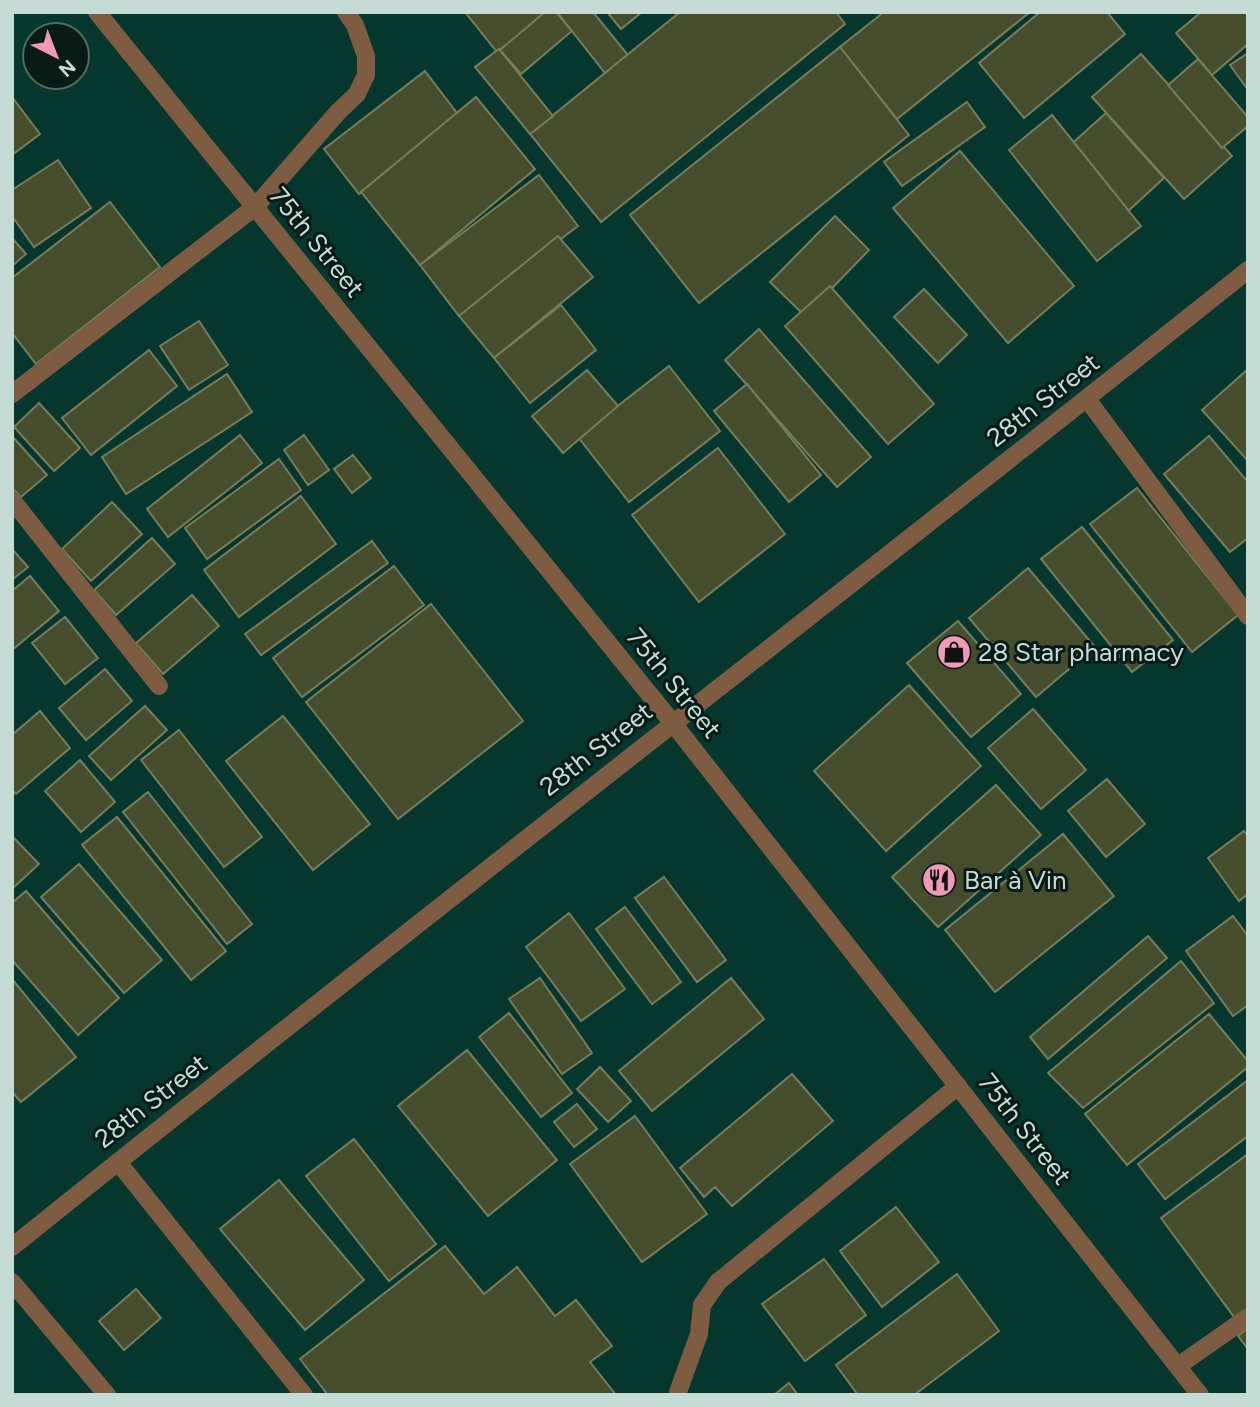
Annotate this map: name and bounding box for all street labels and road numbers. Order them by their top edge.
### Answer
street label: 75th Street [263,180,371,304]
street label: 28th Street [980,346,1106,454]
street label: 75th Street [620,621,728,745]
street label: 28th Street [533,695,659,803]
street label: 28th Street [88,1047,214,1155]
street label: 75th Street [972,1067,1078,1191]

